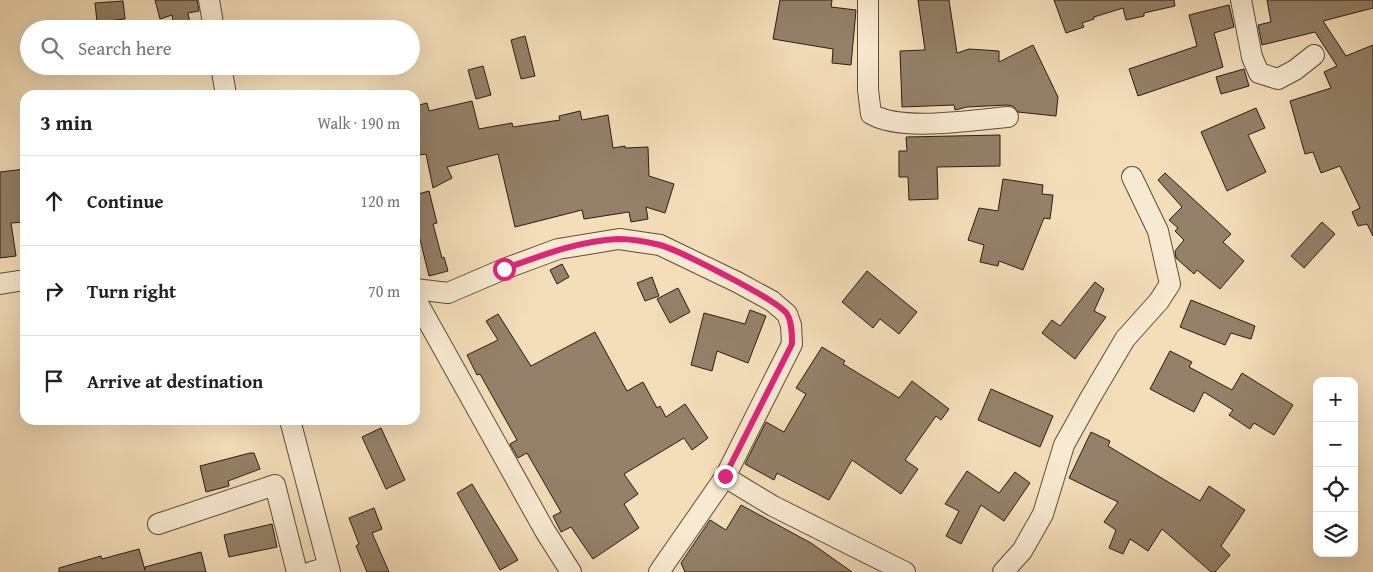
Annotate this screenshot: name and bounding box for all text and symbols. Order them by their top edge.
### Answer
search box [20,20,420,75]
icon: search [38,34,66,62]
text: Search here [78,34,172,62]
text: 3 min [40,107,92,138]
text: Walk · 190 m [317,111,400,135]
icon: ahead [40,187,68,215]
text: Continue [87,187,164,215]
text: 120 m [360,189,400,213]
route start [493,258,516,281]
icon: right [40,277,68,305]
text: Turn right [87,277,176,305]
text: 70 m [368,279,400,303]
icon: arrive [40,367,68,395]
text: Arrive at destination [87,367,263,395]
map controls [1313,377,1358,557]
button: + [1313,377,1358,422]
button: − [1313,422,1358,467]
route end [714,465,737,488]
button: locate [1313,467,1358,512]
button: layers [1313,512,1358,557]

